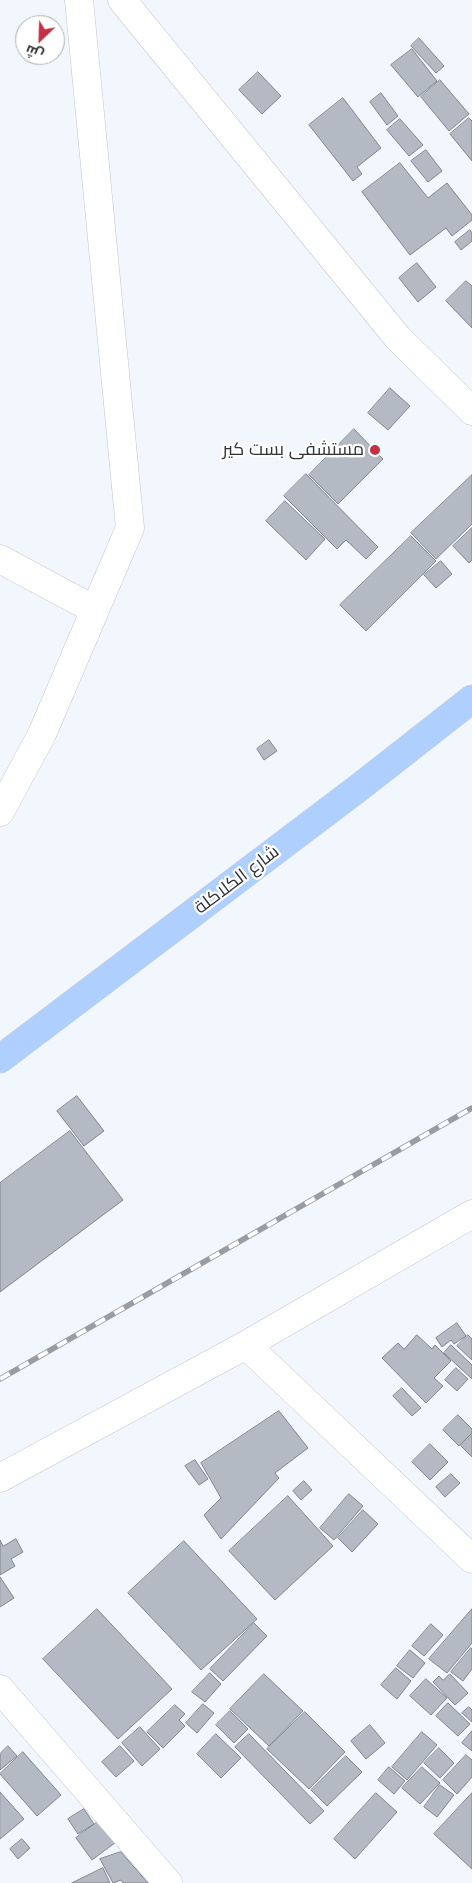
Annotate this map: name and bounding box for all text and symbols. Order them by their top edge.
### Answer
north arrow [15,15,65,65]
text: ش [22,41,46,65]
place label: مستشفى بست كير [222,439,364,461]
marker: مستشفى بست كير [368,443,382,457]
street label: شارع الكلاكلة [190,841,284,919]

